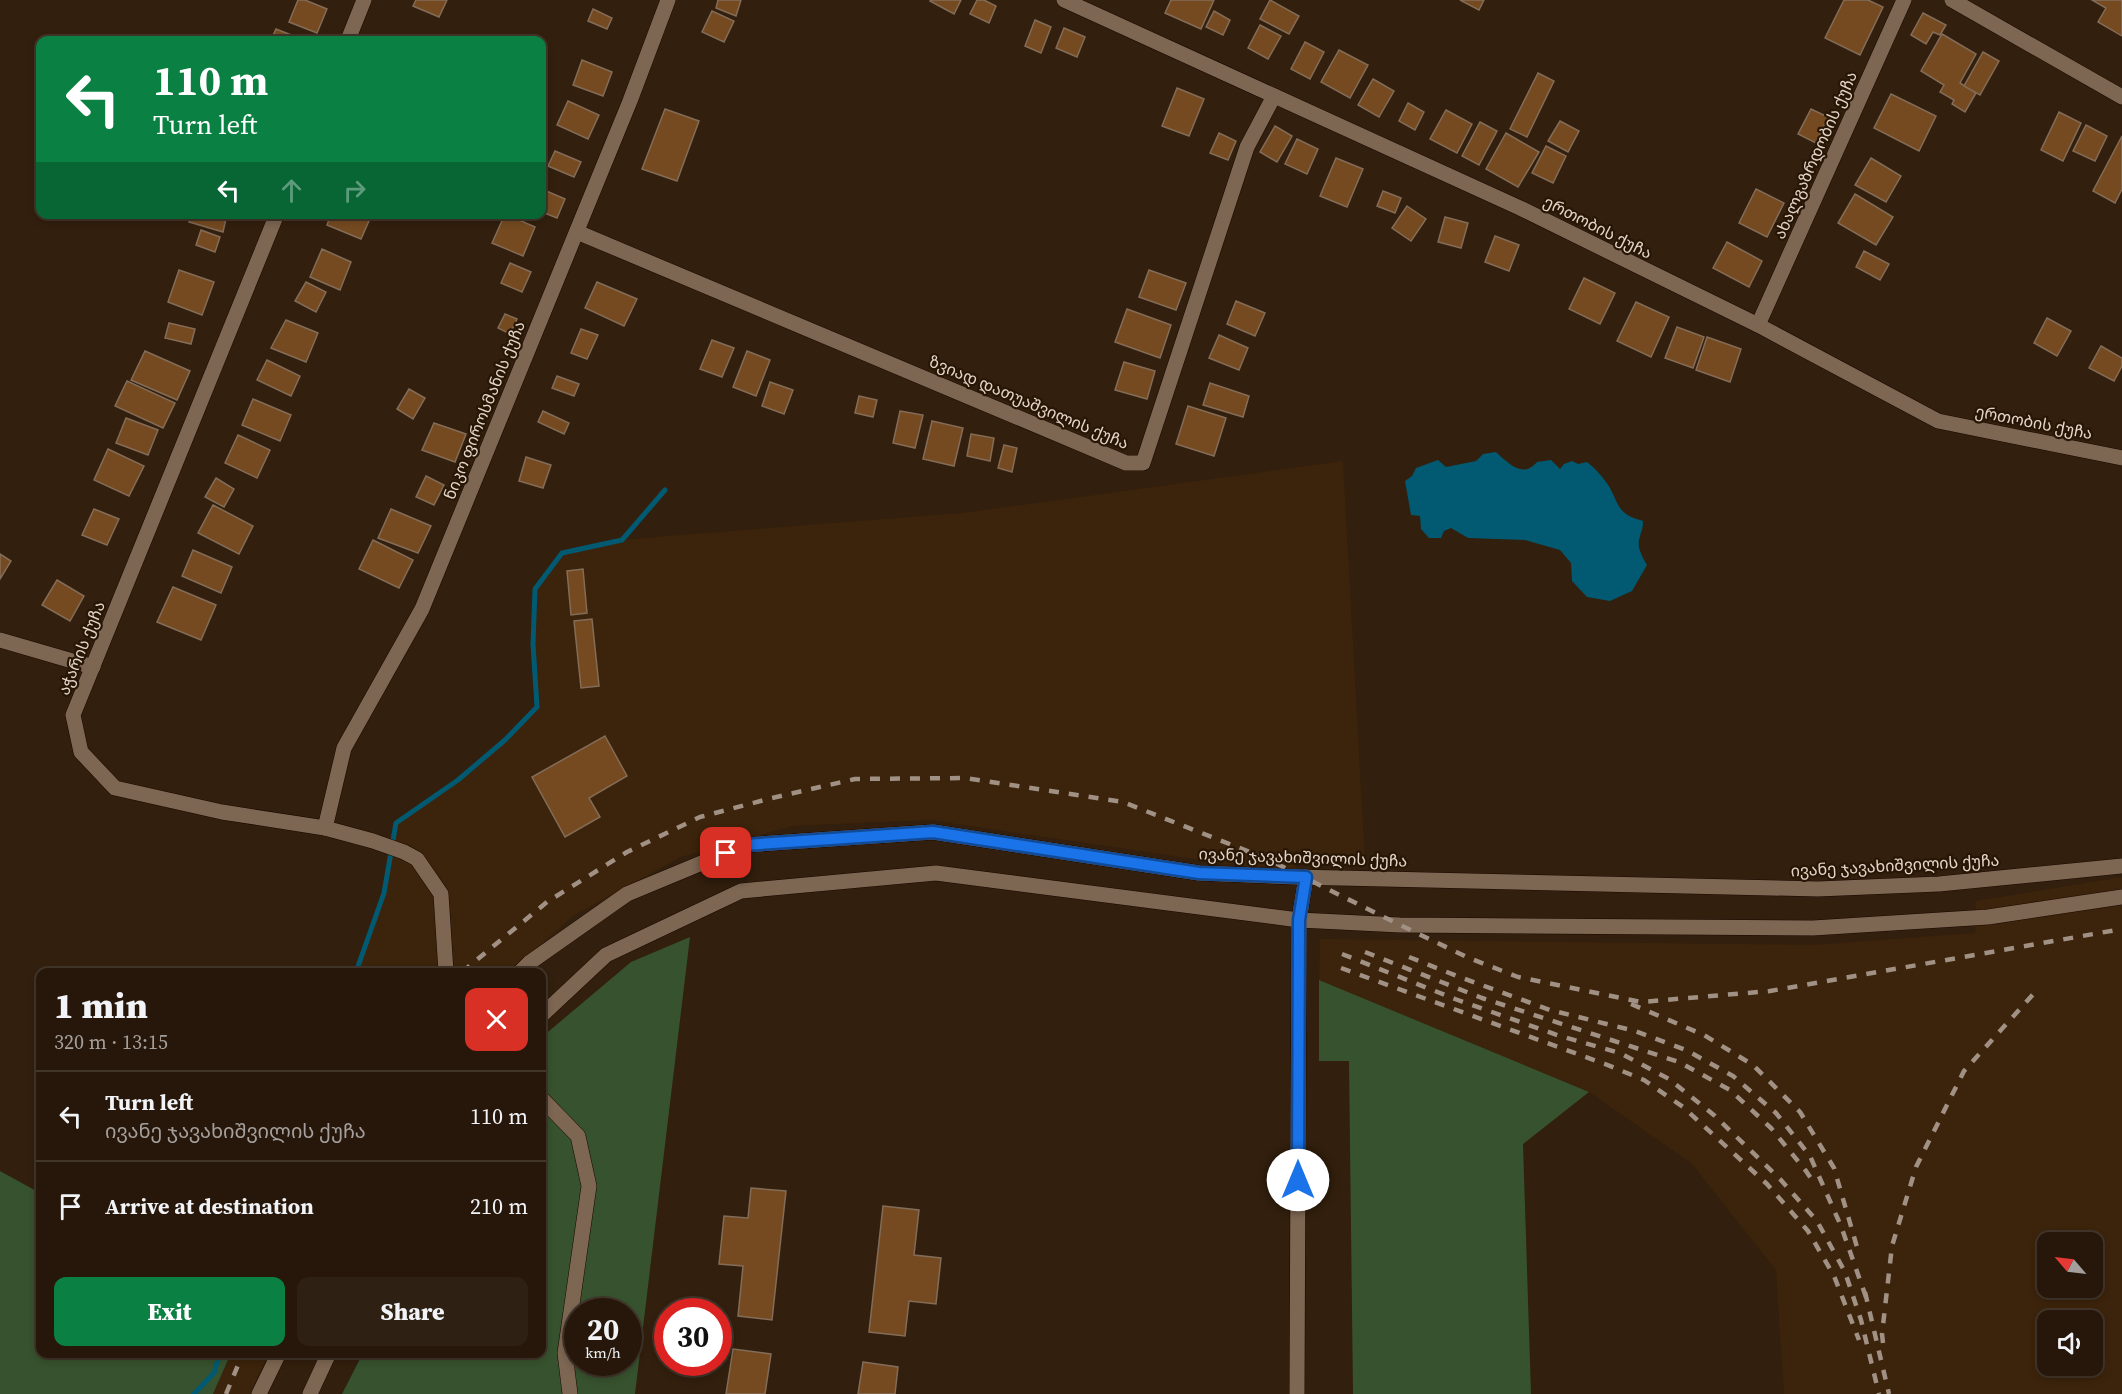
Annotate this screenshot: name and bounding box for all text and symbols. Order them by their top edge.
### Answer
text: 110 m [153,51,268,109]
icon: left [54,60,132,138]
street label: ახალგაზრდობის ქუჩა [1768,68,1862,242]
text: Turn left [153,106,257,143]
icon: left [212,174,245,207]
icon: ahead [275,174,308,207]
icon: right [338,174,371,207]
street label: ერთობის ქუჩა [1540,190,1656,264]
street label: ნიკო ფიროსმანის ქუჩა [438,317,530,503]
street label: ზვიად დათუაშვილის ქუჩა [926,350,1132,454]
street label: ერთობის ქუჩა [1974,400,2094,444]
street label: აჭარის ქუჩა [52,598,110,698]
pin [700,827,751,878]
icon: arrive [709,836,742,869]
street label: ივანე ჯავახიშვილის ქუჩა [1198,842,1408,872]
street label: ივანე ჯავახიშვილის ქუჩა [1790,849,2000,881]
text: 1 min [54,981,148,1030]
button: close [465,988,528,1051]
text: 320 m · 13:15 [54,1028,168,1056]
text: Turn left [105,1087,193,1117]
icon: left [54,1100,87,1133]
text: 110 m [470,1101,528,1131]
text: ივანე ჯავახიშვილის ქუჩა [105,1117,366,1145]
position arrow [1266,1148,1330,1212]
icon: arrive [54,1190,87,1223]
text: Arrive at destination [105,1191,314,1221]
text: 210 m [470,1191,528,1221]
north arrow [2037,1232,2103,1298]
map controls [2037,1232,2103,1376]
button: Exit [54,1277,285,1346]
button: Share [297,1277,528,1346]
speed limit sign: 30 [654,1298,732,1376]
text: 20 [587,1309,619,1350]
button: sound [2037,1310,2103,1376]
text: km/h [585,1342,621,1363]

